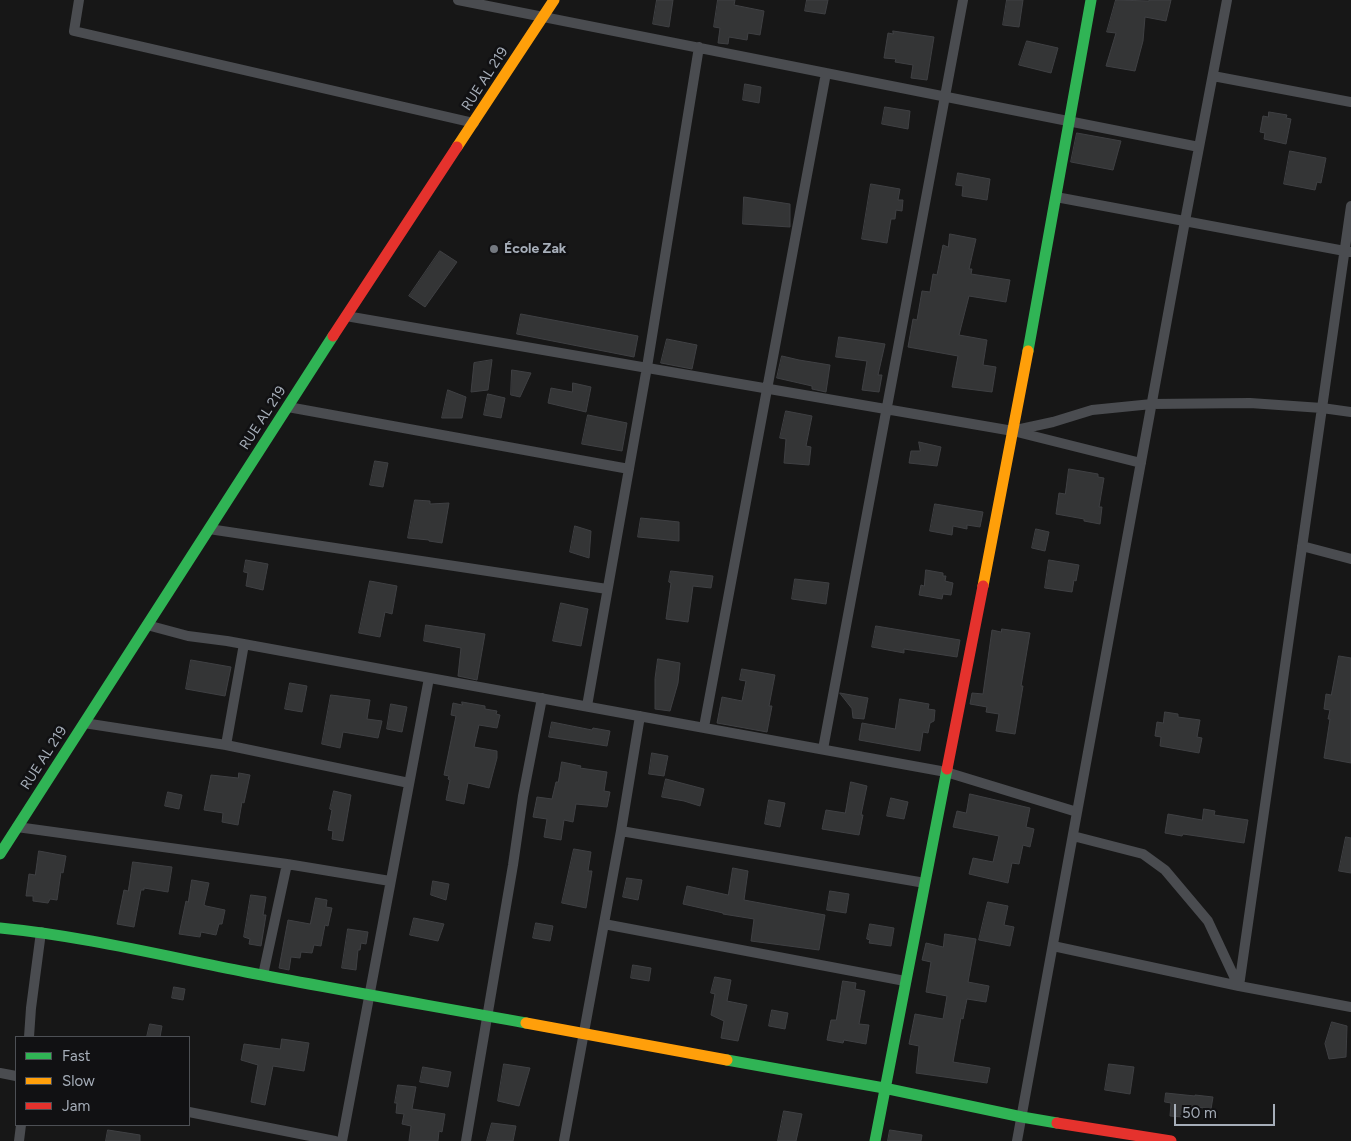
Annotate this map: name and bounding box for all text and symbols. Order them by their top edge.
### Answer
street label: RUE AL 219 [458,44,512,114]
place label: École Zak [504,241,566,257]
marker: École Zak [488,243,500,255]
street label: RUE AL 219 [236,383,290,453]
street label: RUE AL 219 [17,723,71,793]
legend [15,1036,190,1126]
text: Fast [62,1047,90,1065]
text: Slow [62,1072,95,1090]
scale bar [1176,1094,1277,1126]
text: Jam [62,1097,90,1115]
text: 50 m [1182,1104,1217,1122]

